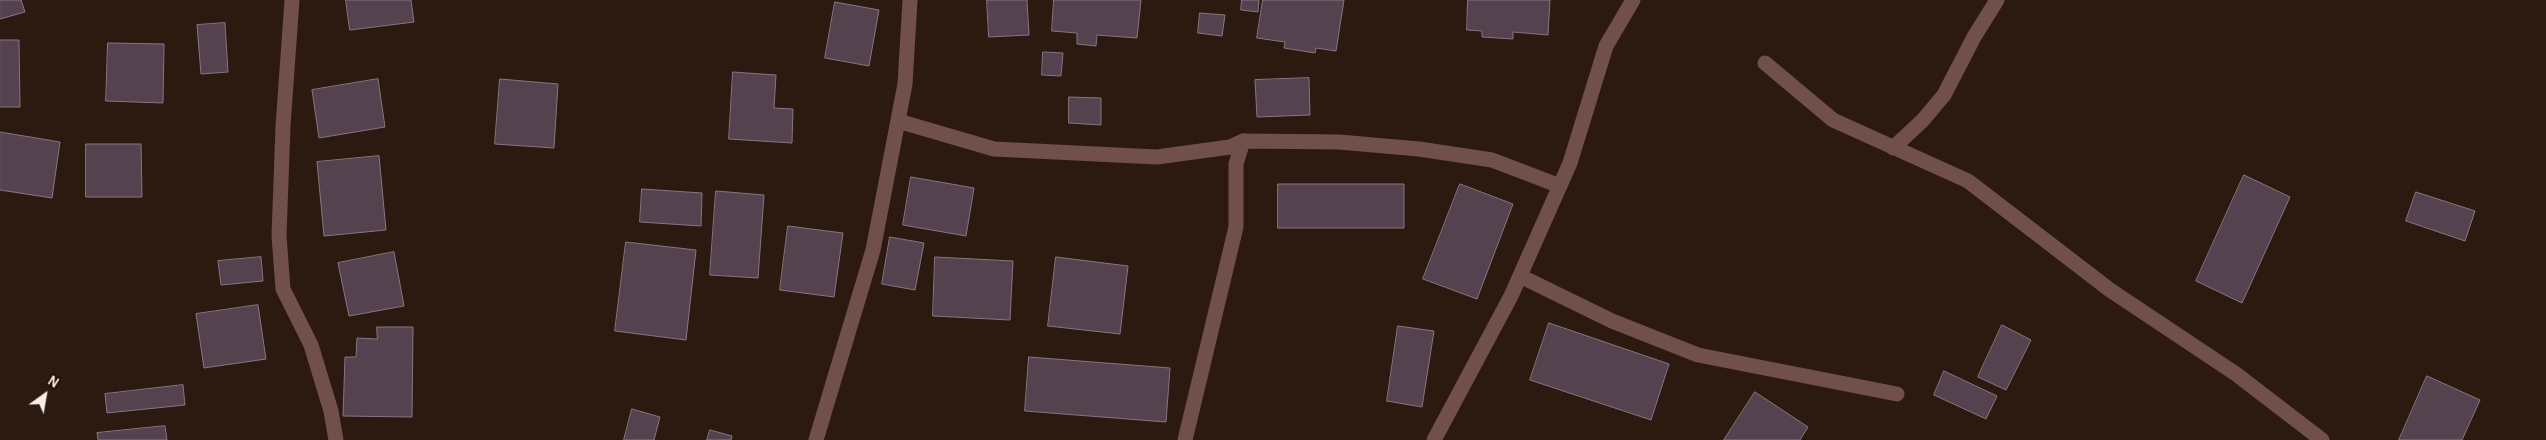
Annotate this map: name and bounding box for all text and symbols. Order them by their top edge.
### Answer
north arrow [20,370,70,420]
text: N [45,374,61,391]

